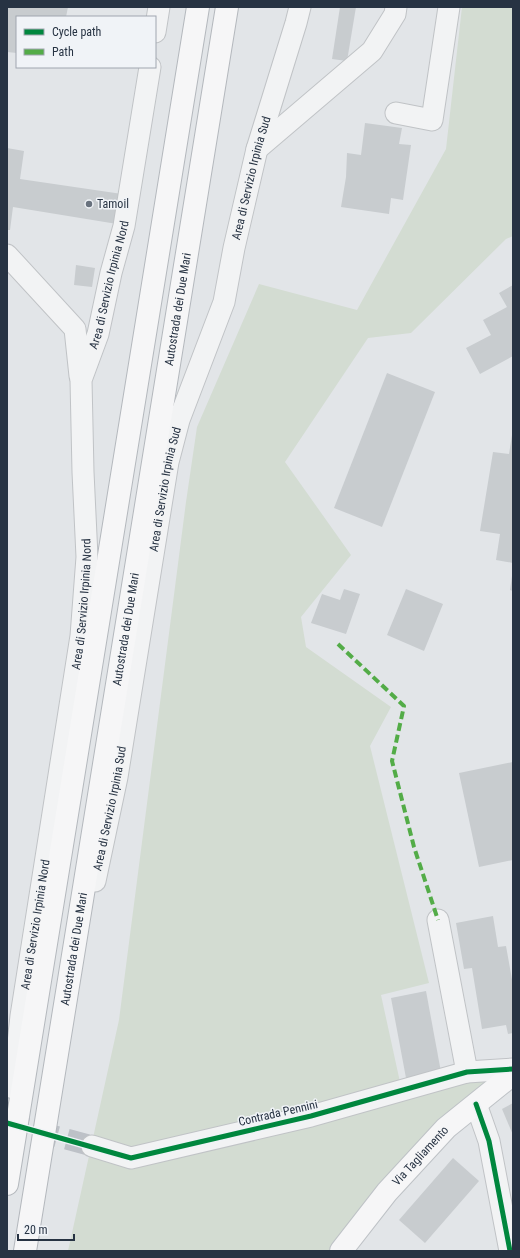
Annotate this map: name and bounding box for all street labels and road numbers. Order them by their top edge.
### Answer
street label: Area di Servizio Irpinia Sud [229,115,274,241]
street label: Area di Servizio Irpinia Nord [86,220,132,351]
street label: Autostrada dei Due Mari [162,252,194,367]
street label: Area di Servizio Irpinia Sud [147,425,184,553]
street label: Area di Servizio Irpinia Nord [69,538,94,671]
street label: Autostrada dei Due Mari [110,572,142,687]
street label: Area di Servizio Irpinia Sud [90,745,129,872]
street label: Area di Servizio Irpinia Nord [18,858,53,991]
street label: Autostrada dei Due Mari [58,891,90,1006]
street label: Contrada Pennini [237,1097,319,1129]
street label: Via Tagliamento [389,1123,451,1189]

